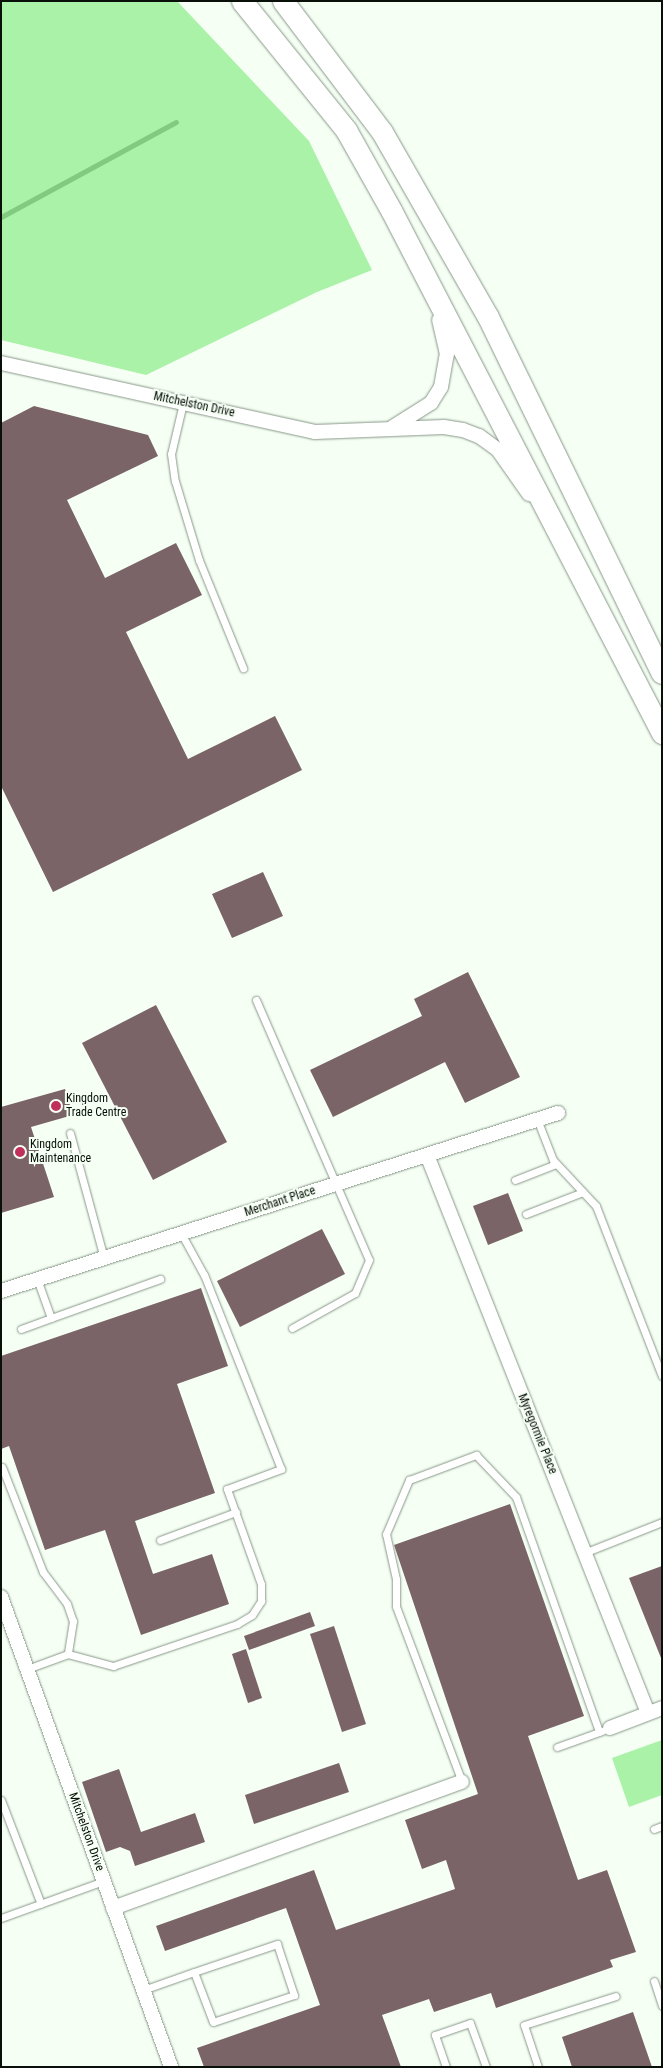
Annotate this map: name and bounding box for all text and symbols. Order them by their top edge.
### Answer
street label: Mitchelston Drive [152,389,236,421]
place label: Kingdom Trade Centre [66,1092,126,1120]
marker: Kingdom Trade Centre [50,1100,62,1112]
place label: Kingdom Maintenance [30,1138,91,1166]
marker: Kingdom Maintenance [14,1146,26,1158]
street label: Merchant Place [243,1184,317,1220]
street label: Myregormie Place [514,1392,560,1476]
street label: Mitchelston Drive [65,1791,107,1873]

